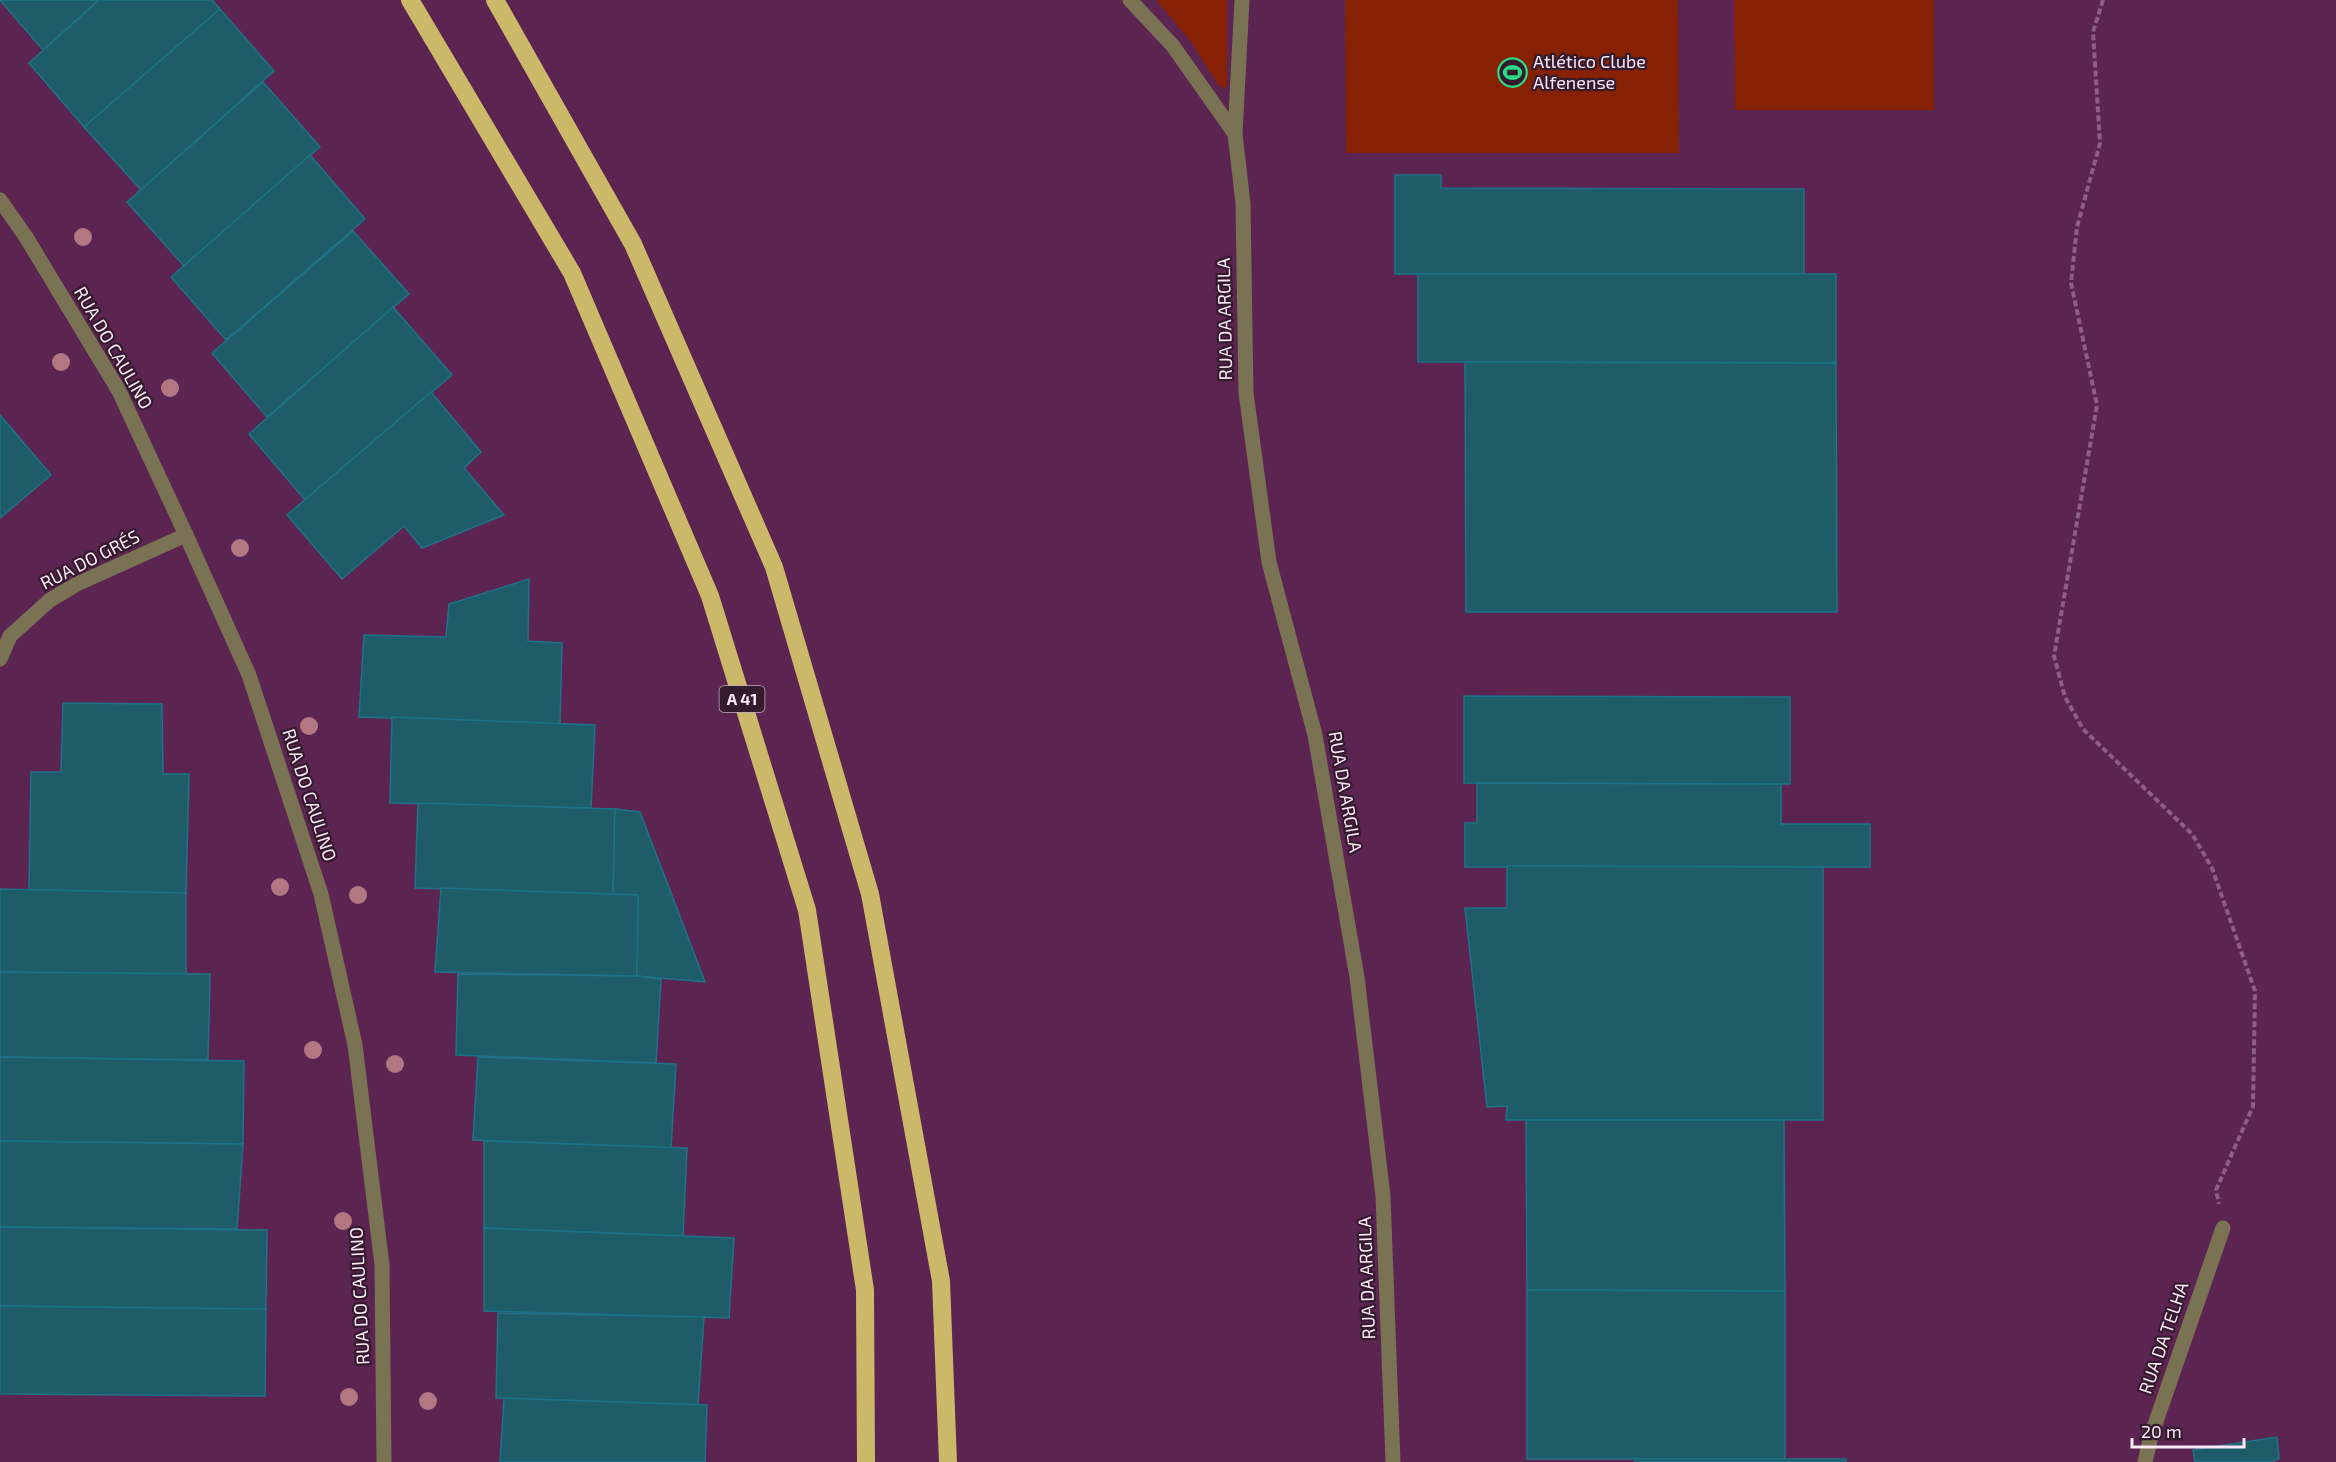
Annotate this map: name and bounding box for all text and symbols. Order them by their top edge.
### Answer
place label: Atlético Clube Alfenense [1533,50,1646,93]
sports icon: Atlético Clube Alfenense [1496,56,1528,88]
street label: RUA DA ARGILA [1212,257,1236,381]
street label: RUA DO CAULINO [70,282,158,413]
street label: RUA DO GRÉS [36,525,143,594]
road number: A 41 [720,686,764,712]
street label: RUA DO CAULINO [278,726,342,864]
street label: RUA DA ARGILA [1324,729,1368,855]
street label: RUA DA ARGILA [1353,1215,1379,1340]
street label: RUA DO CAULINO [344,1227,374,1365]
street label: RUA DA TELHA [2134,1278,2193,1397]
scale bar [2132,1411,2244,1449]
text: 20 m [2141,1420,2182,1442]

